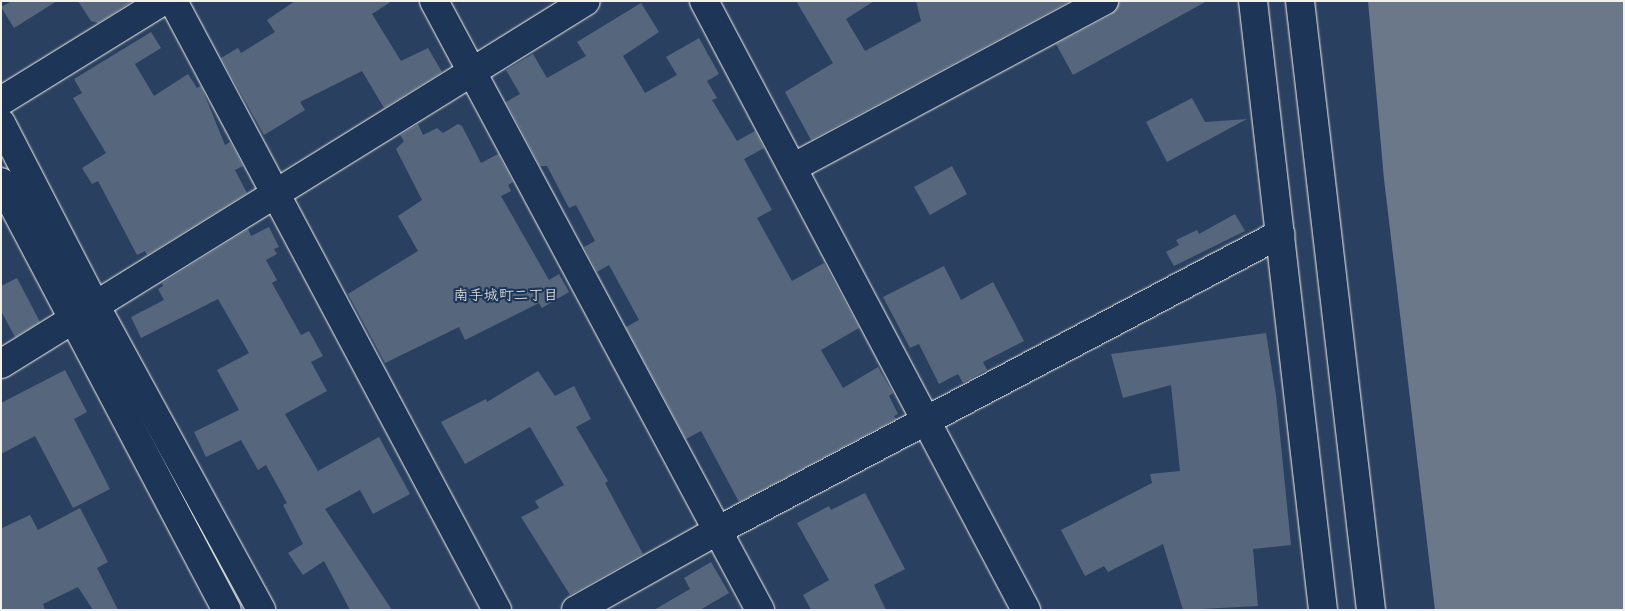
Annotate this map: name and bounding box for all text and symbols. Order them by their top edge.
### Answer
district label: 南手城町二丁目 [454,286,558,304]

